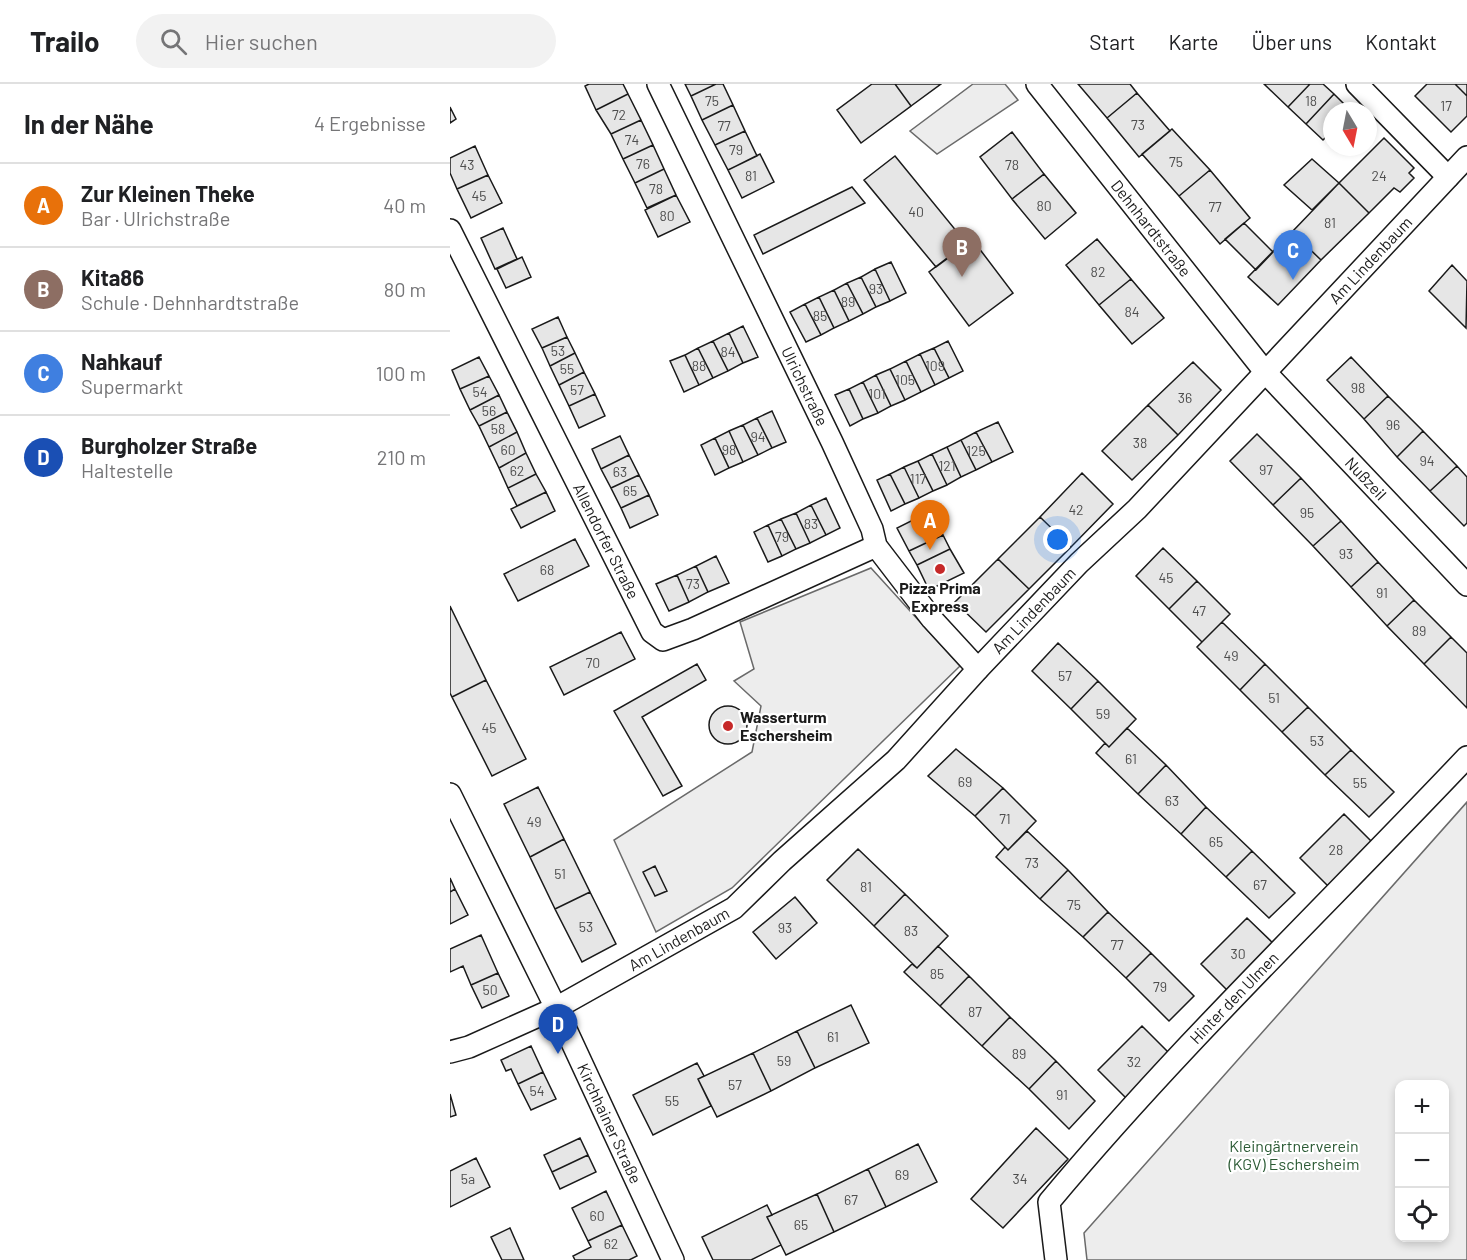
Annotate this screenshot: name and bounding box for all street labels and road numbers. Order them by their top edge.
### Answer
street label: Dehnhardtstraße [1108,176,1196,280]
street label: Am Lindenbaum [1325,212,1415,307]
street label: Ulrichstraße [778,343,833,429]
street label: Nußzeil [1342,453,1391,503]
street label: Allendorfer Straße [570,480,644,602]
street label: Am Lindenbaum [988,563,1079,657]
street label: Am Lindenbaum [625,903,732,974]
street label: Hinter den Ulmen [1185,948,1282,1047]
street label: Kirchhainer Straße [574,1060,646,1186]

